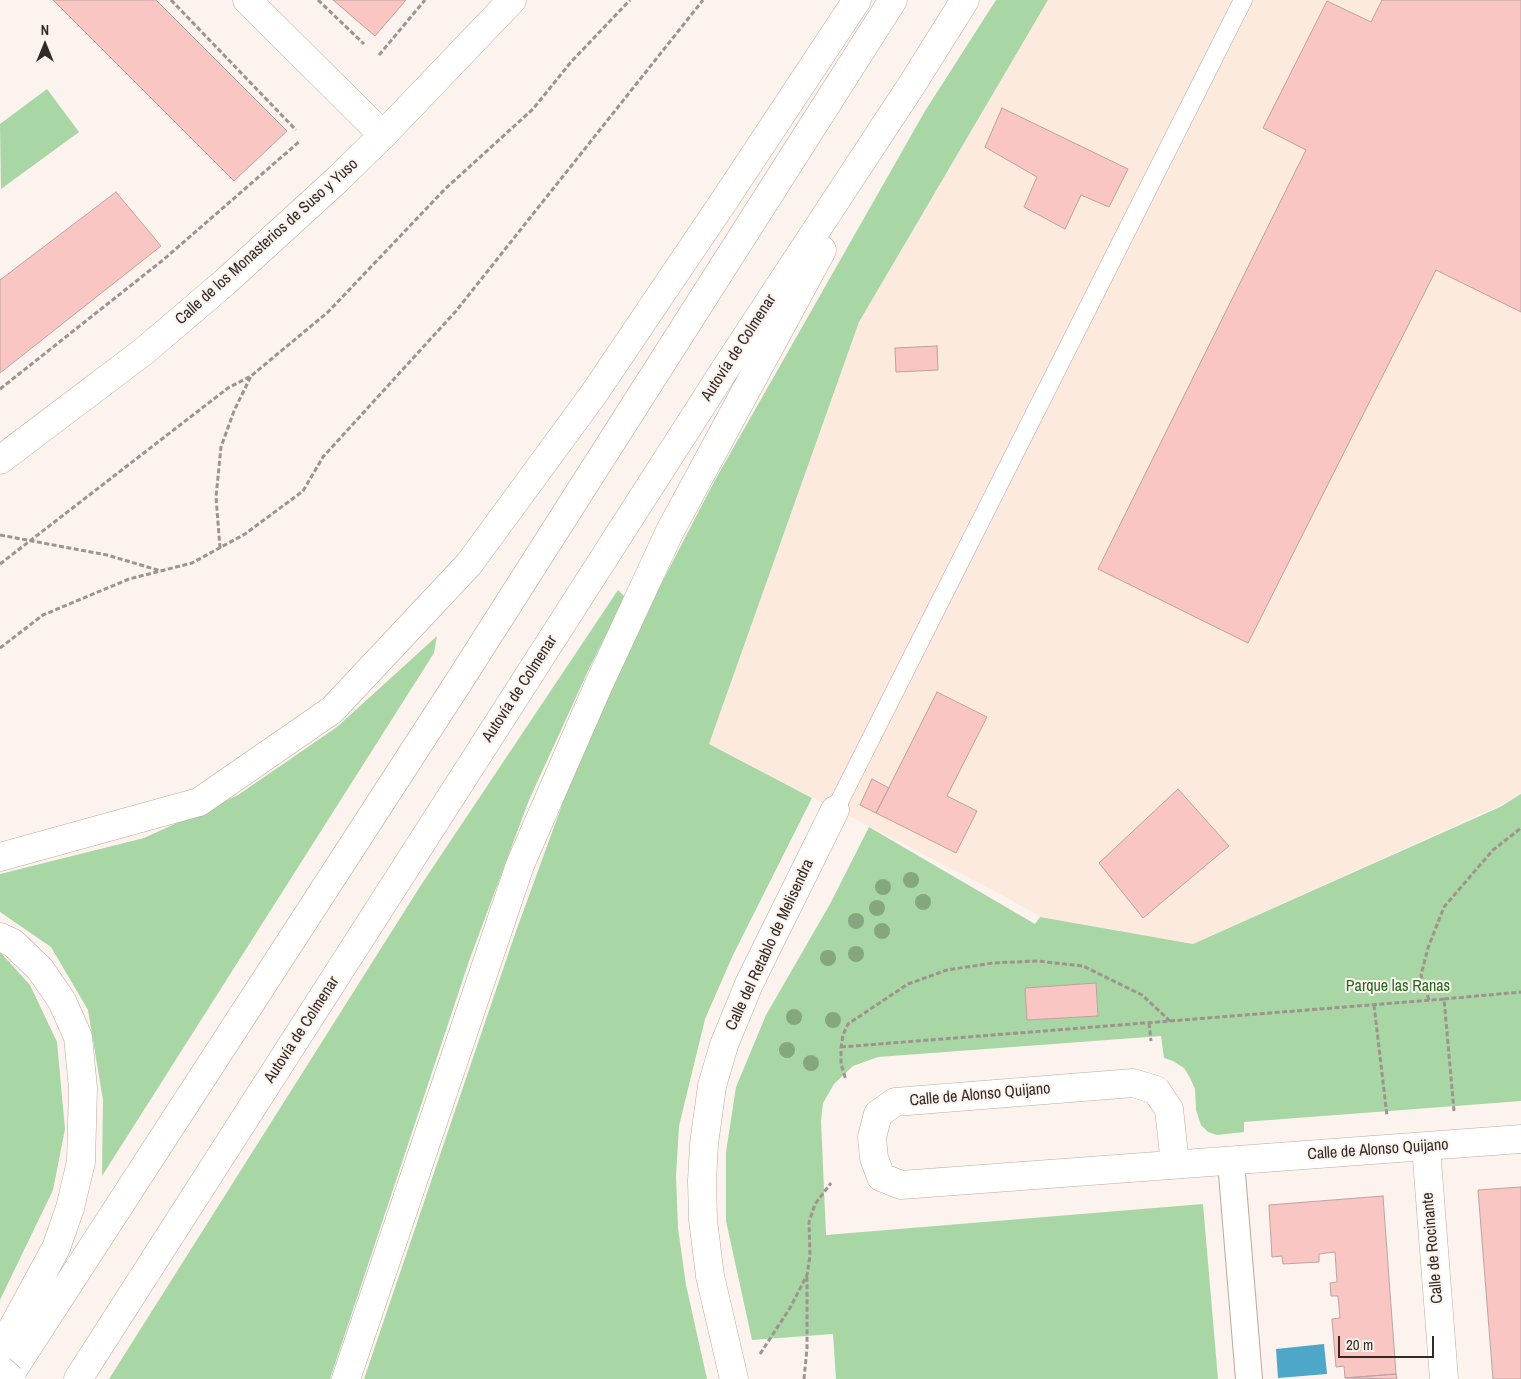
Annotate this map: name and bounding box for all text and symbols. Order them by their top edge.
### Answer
north arrow [20,20,70,70]
text: N [41,21,49,39]
street label: Calle de los Monasterios de Suso y Yuso [172,155,362,329]
street label: Autovía de Colmenar [697,291,781,405]
street label: Autovía de Colmenar [478,632,562,746]
street label: Calle del Retablo de Melisendra [722,856,818,1034]
street label: Autovía de Colmenar [260,973,344,1087]
park label: Parque las Ranas [1346,977,1450,997]
street label: Calle de Alonso Quijano [909,1079,1051,1111]
street label: Calle de Alonso Quijano [1307,1135,1449,1165]
street label: Calle de Rocinante [1419,1192,1447,1304]
scale bar [1341,1326,1437,1358]
text: 20 m [1346,1334,1373,1355]

